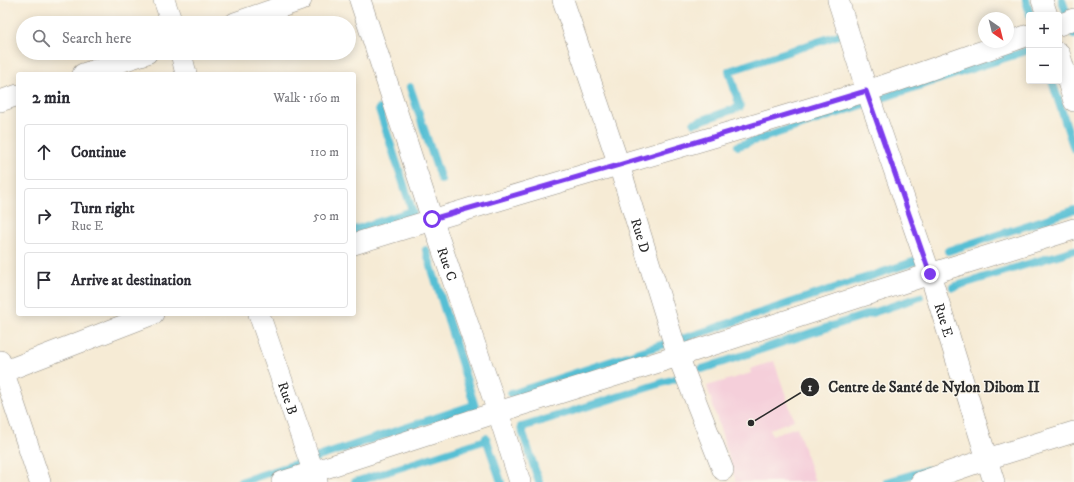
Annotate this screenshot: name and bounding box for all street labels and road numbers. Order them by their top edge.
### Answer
street label: Rue D [626,216,654,255]
street label: Rue C [432,245,460,283]
street label: Rue E [929,301,957,339]
street label: Rue B [273,380,301,417]

